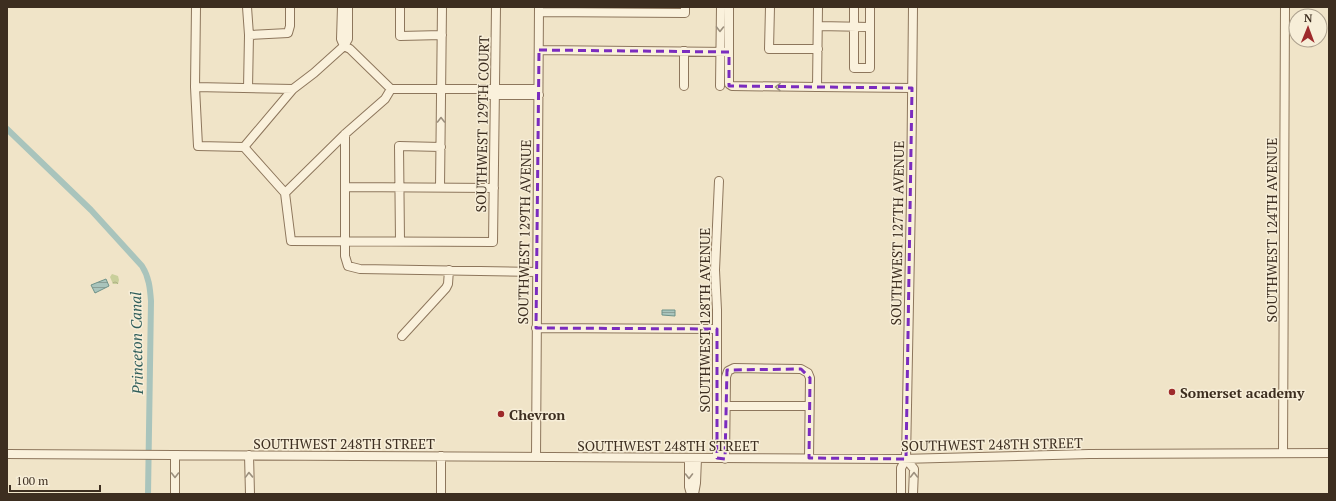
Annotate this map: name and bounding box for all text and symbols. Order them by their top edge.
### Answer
north arrow [1288,8,1328,48]
text: N [1304,11,1313,25]
one-way arrow [716,26,725,32]
street label: SOUTHWEST 129TH COURT [471,35,493,213]
one-way arrow [775,83,781,91]
one-way arrow [437,117,445,123]
street label: SOUTHWEST 124TH AVENUE [1262,138,1281,322]
street label: SOUTHWEST 129TH AVENUE [513,139,535,325]
street label: SOUTHWEST 127TH AVENUE [886,140,908,326]
street label: SOUTHWEST 128TH AVENUE [695,228,714,412]
water label: Princeton Canal [125,291,147,395]
place label: Somerset academy [1180,383,1305,402]
marker: Somerset academy [1167,387,1177,397]
place label: Chevron [509,405,565,424]
marker: Chevron [496,409,506,419]
street label: SOUTHWEST 248TH STREET [901,433,1083,455]
street label: SOUTHWEST 248TH STREET [253,434,435,453]
street label: SOUTHWEST 248TH STREET [577,436,759,455]
scale bar [10,467,100,493]
one-way arrow [171,472,179,478]
one-way arrow [245,472,253,478]
one-way arrow [910,472,918,478]
text: 100 m [16,473,49,488]
one-way arrow [685,473,693,479]

